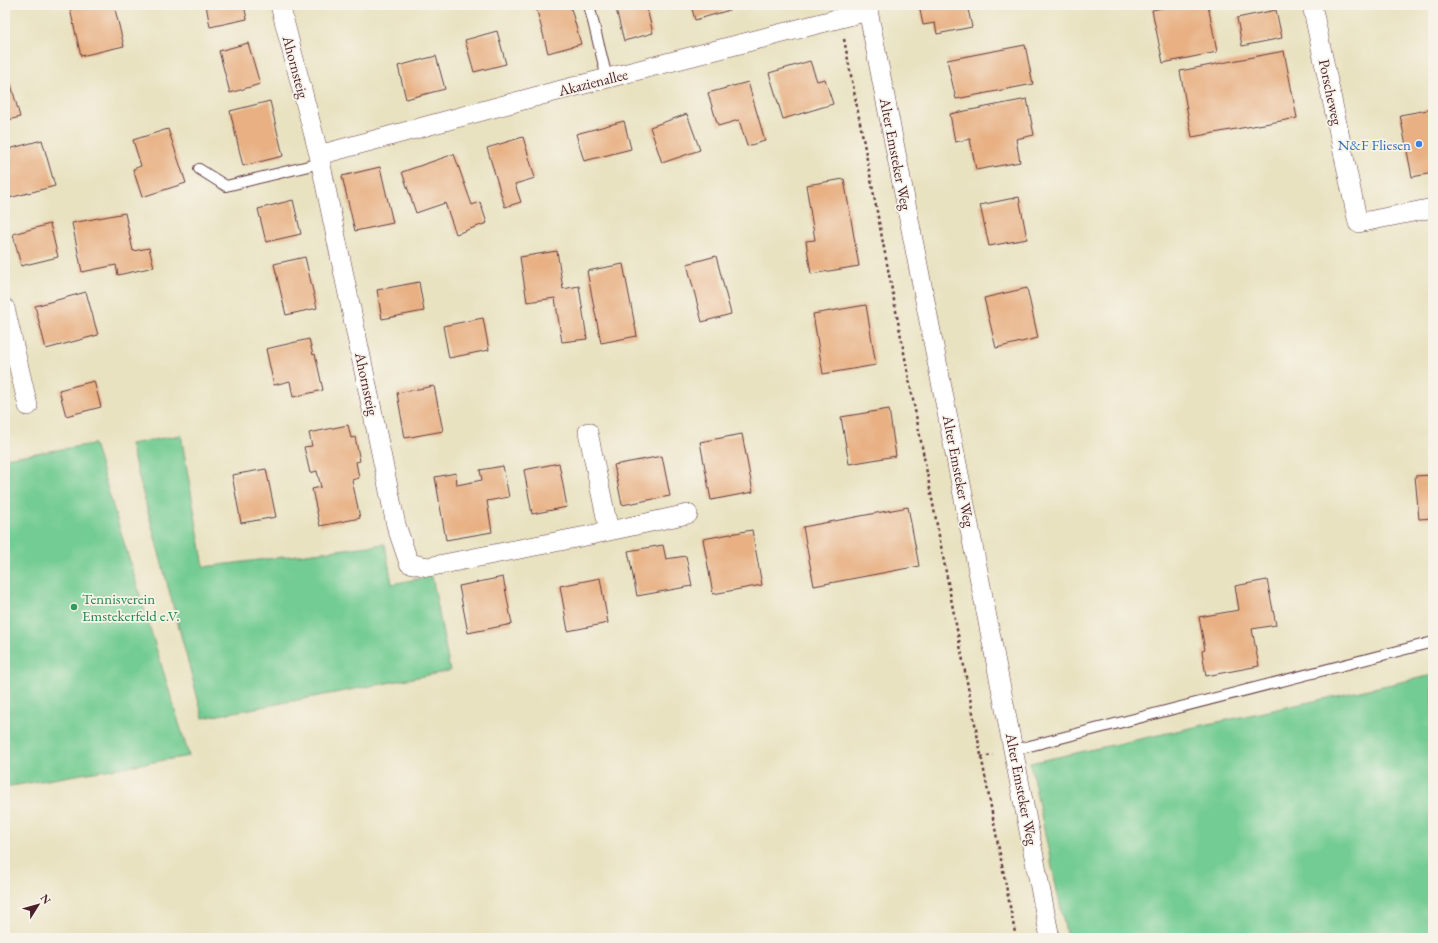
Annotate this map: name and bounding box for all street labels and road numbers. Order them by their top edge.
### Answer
street label: Ahornsteig [278,33,314,101]
street label: Porscheweg [1315,57,1347,127]
street label: Akazienallee [555,64,630,100]
street label: Alter Emsteker Weg [876,95,916,212]
street label: Ahornsteig [351,350,383,418]
street label: Alter Emsteker Weg [939,412,979,529]
street label: Alter Emsteker Weg [1002,730,1042,847]

